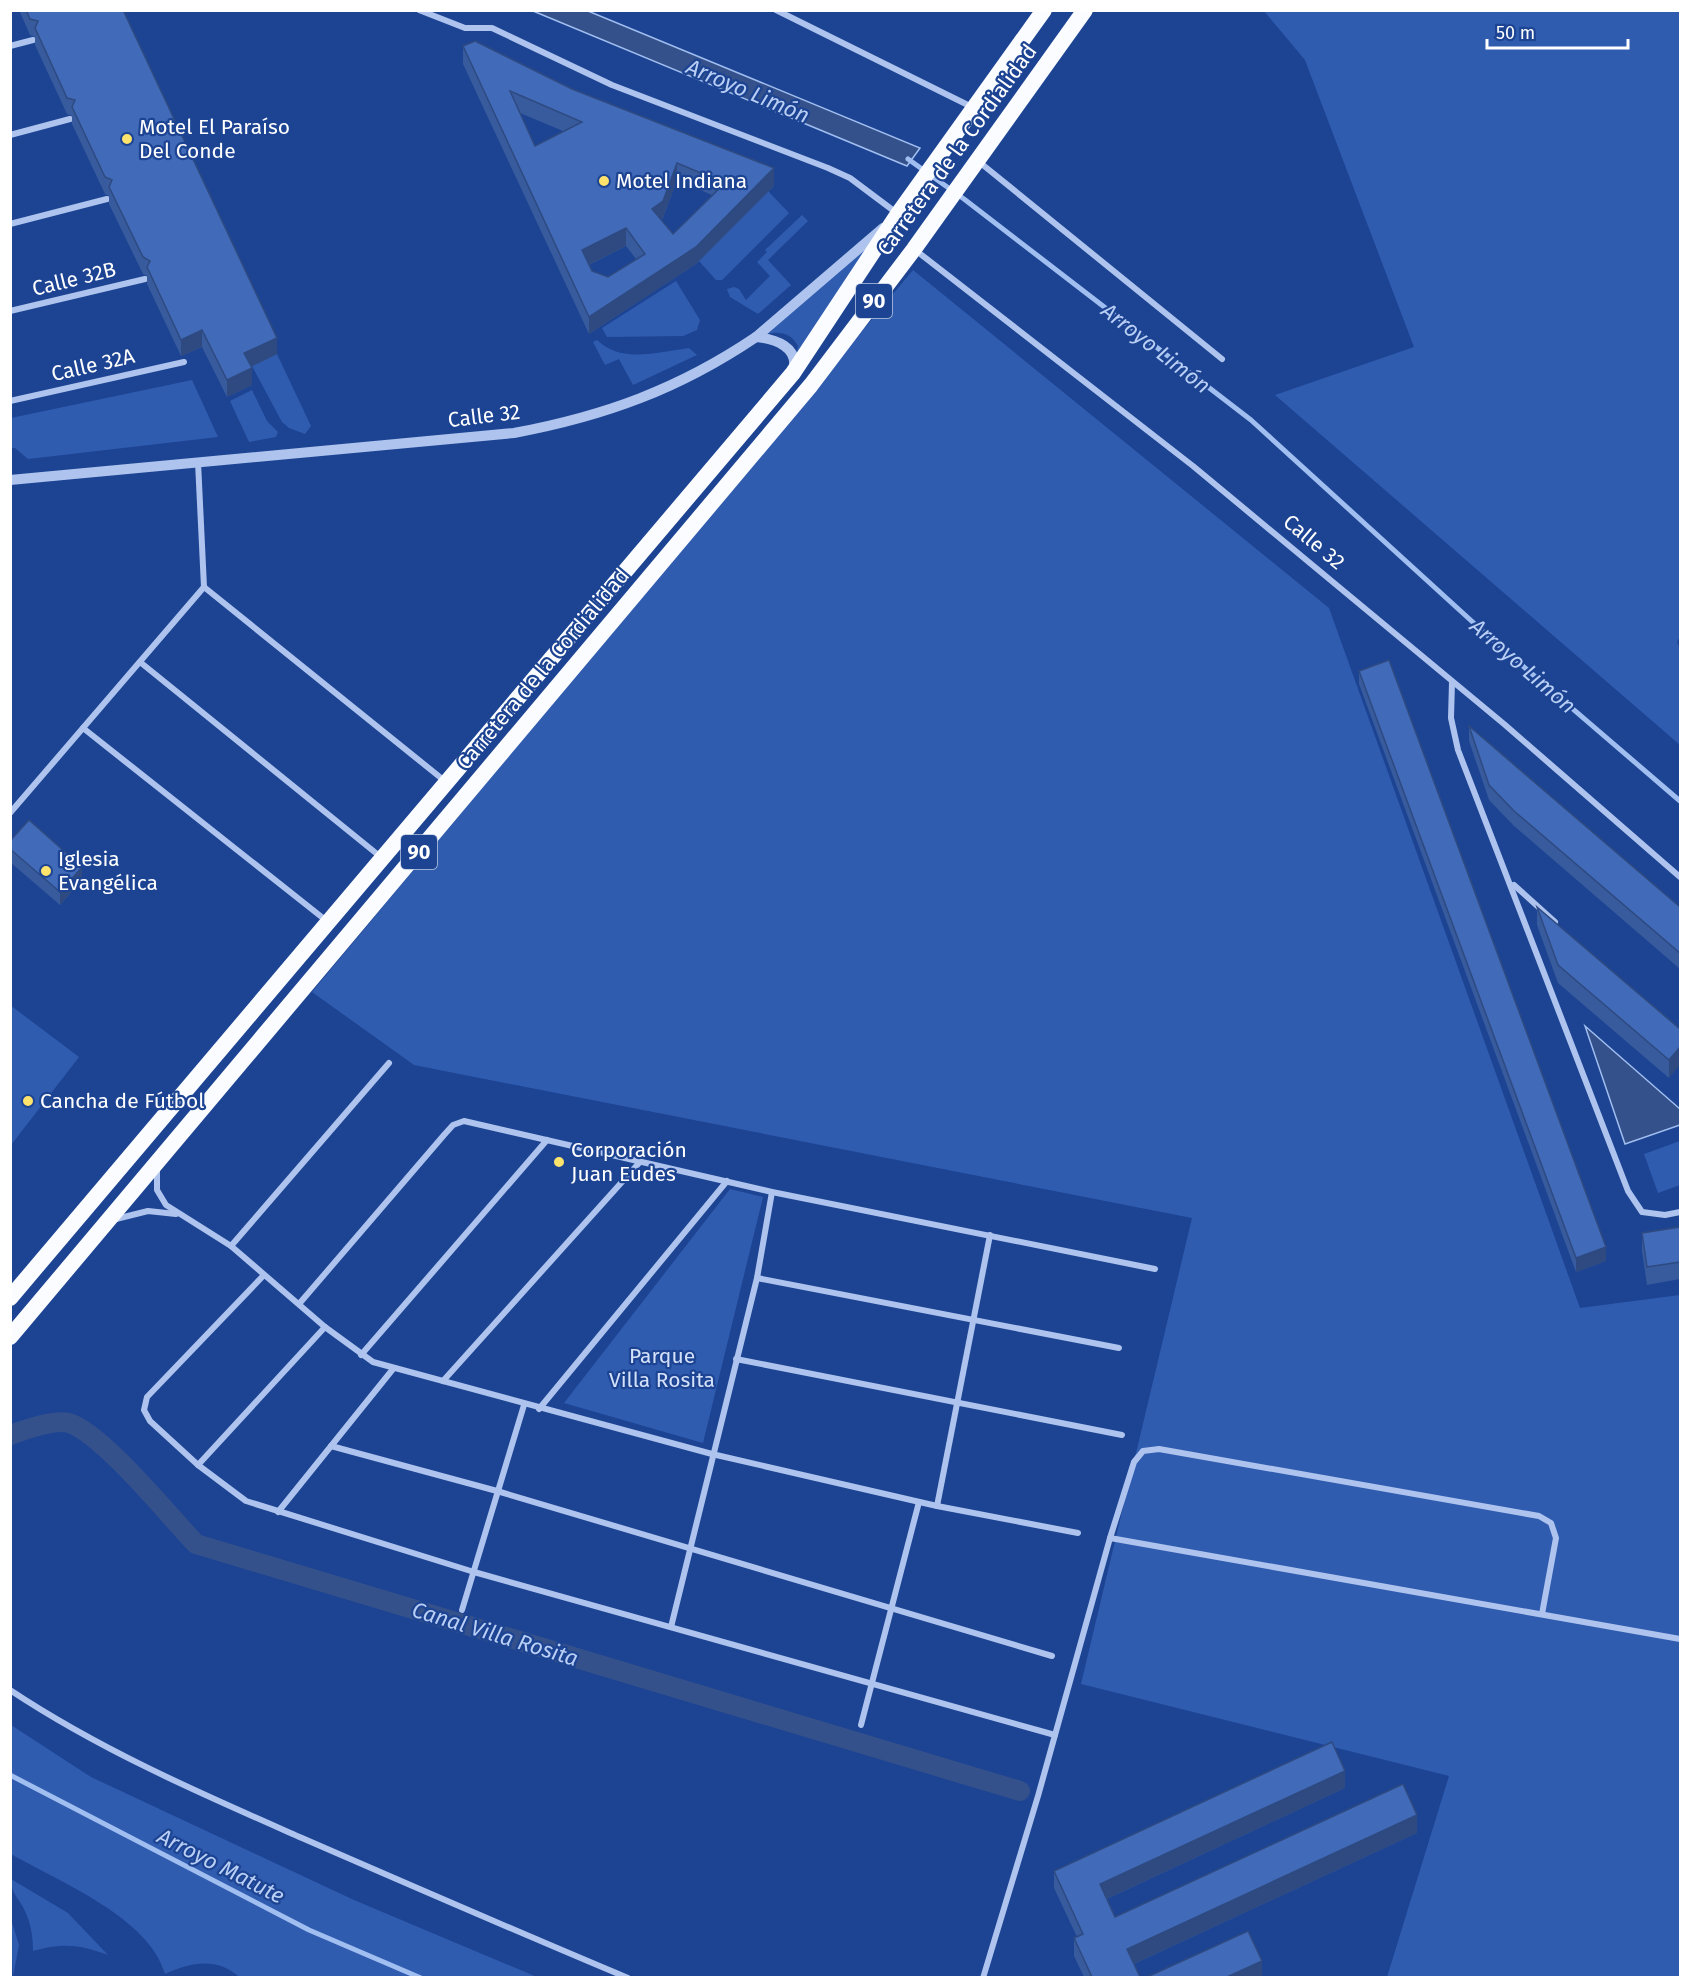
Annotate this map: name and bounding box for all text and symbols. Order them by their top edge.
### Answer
scale bar [1487,12,1628,50]
text: 50 m [1496,22,1535,44]
street label: Carretera de la Cordialidad [872,39,1042,261]
water label: Arroyo Limón [681,53,814,129]
place label: Motel El Paraíso Del Conde [139,114,290,164]
marker: Motel El Paraíso Del Conde [120,132,134,146]
place label: Motel Indiana [616,168,747,194]
marker: Motel Indiana [597,174,611,188]
street label: Calle 32B [29,256,119,302]
road number: 90 [856,284,892,318]
water label: Arroyo Limón [1095,296,1216,399]
street label: Calle 32A [49,343,137,387]
street label: Calle 32 [446,399,522,433]
street label: Calle 32 [1278,509,1350,575]
street label: Carretera de la Cordialidad [451,563,635,775]
water label: Arroyo Limón [1464,612,1581,719]
road number: 90 [401,835,437,869]
place label: Iglesia Evangélica [58,846,158,896]
marker: Iglesia Evangélica [39,864,53,878]
place label: Cancha de Fútbol [40,1088,204,1114]
marker: Cancha de Fútbol [21,1094,35,1108]
place label: Corporación Juan Eudes [571,1137,687,1187]
marker: Corporación Juan Eudes [552,1155,566,1169]
park label: Parque Villa Rosita [609,1343,715,1393]
water label: Canal Villa Rosita [409,1596,581,1672]
water label: Arroyo Matute [152,1822,289,1910]

